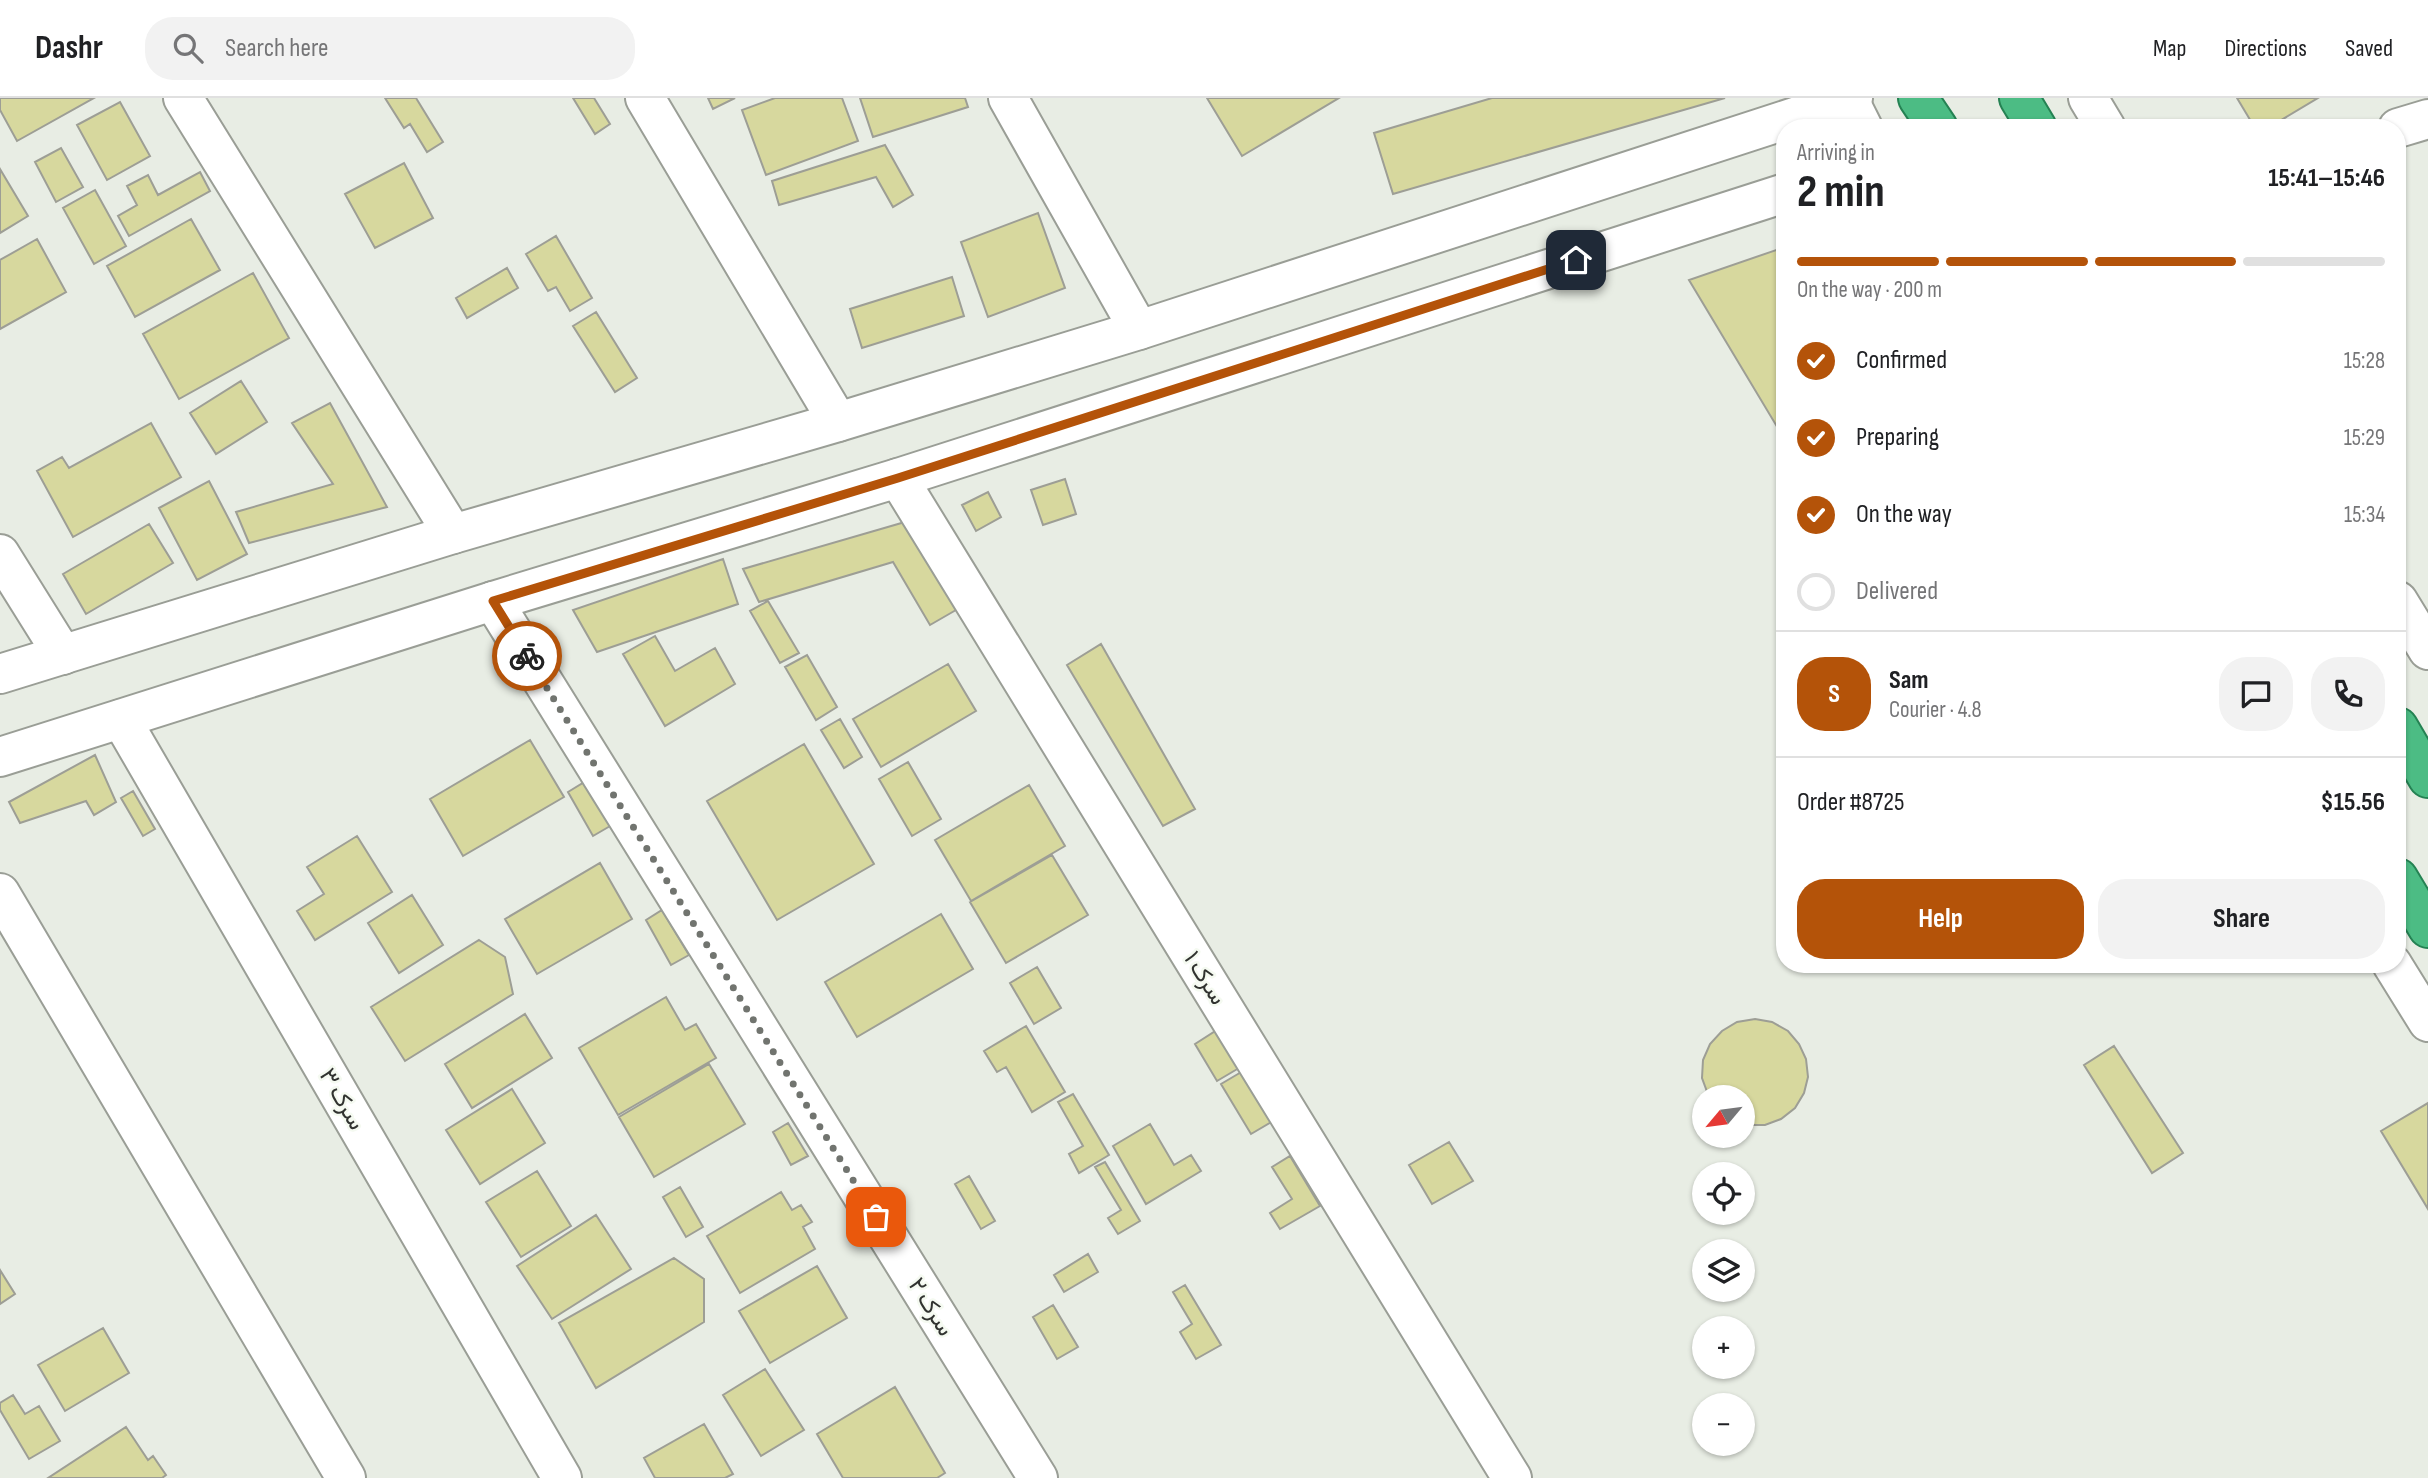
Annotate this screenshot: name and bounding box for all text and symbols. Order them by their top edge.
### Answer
search box [145,17,635,80]
text: Dashr [35,28,103,68]
icon: search [169,29,207,67]
text: Search here [225,33,328,64]
text: Map [2153,34,2186,63]
text: Directions [2224,34,2307,63]
text: Saved [2345,34,2393,63]
text: Arriving in [1797,139,1875,167]
text: 15:41–15:46 [2268,163,2385,194]
text: 2 min [1797,165,1885,220]
pin [1546,230,1606,290]
icon: home [1557,241,1595,279]
text: On the way · 200 m [1797,276,1942,304]
icon: check [1797,342,1835,380]
text: Confirmed [1856,345,1947,376]
text: 15:28 [2344,347,2385,375]
icon: check [1797,419,1835,457]
text: Preparing [1856,422,1939,453]
text: 15:29 [2344,424,2385,452]
icon: check [1797,496,1835,534]
text: On the way [1856,499,1952,530]
text: 15:34 [2344,501,2385,529]
text: Delivered [1856,576,1938,607]
courier [492,621,562,691]
icon: bike [508,637,546,675]
button: chat [2219,657,2293,731]
button: phone [2311,657,2385,731]
text: Sam [1889,665,1929,696]
text: S [1828,679,1840,710]
text: Courier · 4.8 [1889,696,1982,724]
text: Order #8725 [1797,787,1904,818]
text: $15.56 [2320,787,2385,818]
button: Help [1797,879,2084,959]
button: Share [2098,879,2385,959]
street label: سرک ۱ [1177,946,1233,1010]
street label: سرک ۳ [313,1063,371,1135]
north arrow [1692,1085,1755,1148]
map controls [1692,1085,1755,1456]
button: locate [1692,1162,1755,1225]
pin [846,1187,906,1247]
icon: bag [857,1198,895,1236]
button: layers [1692,1239,1755,1302]
street label: سرک ۲ [902,1272,960,1342]
button: + [1692,1316,1755,1379]
button: − [1692,1393,1755,1456]

